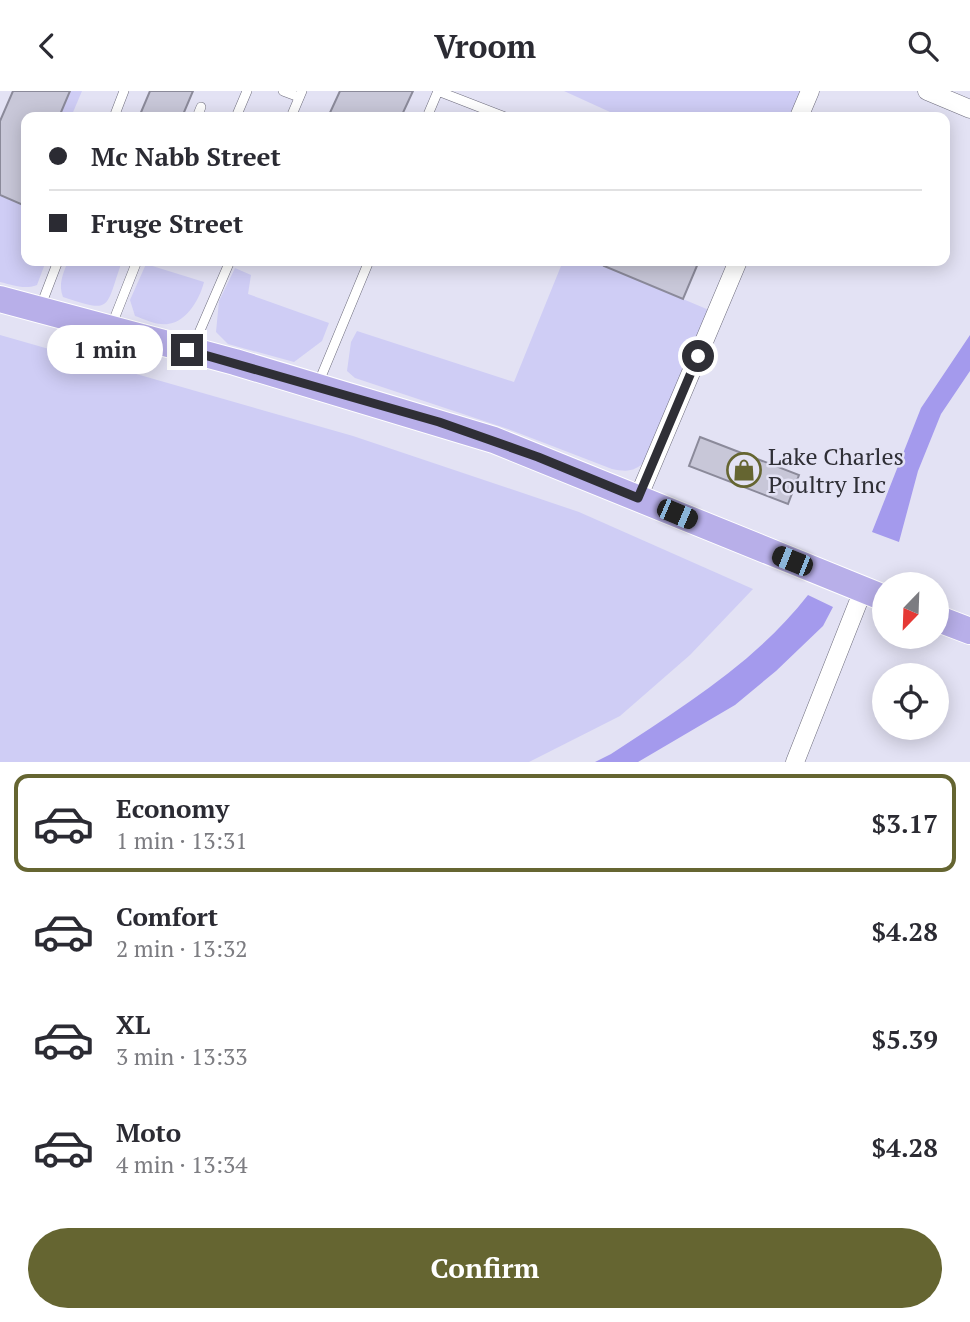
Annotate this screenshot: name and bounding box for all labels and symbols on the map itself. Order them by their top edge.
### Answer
callout: 1 min [47,325,162,375]
route end [171,334,203,366]
route start [682,340,714,372]
place label: Lake Charles Poultry Inc [768,440,904,500]
shop icon: Lake Charles Poultry Inc [725,451,763,489]
car [654,496,701,532]
car [769,543,816,579]
north arrow [872,572,948,649]

